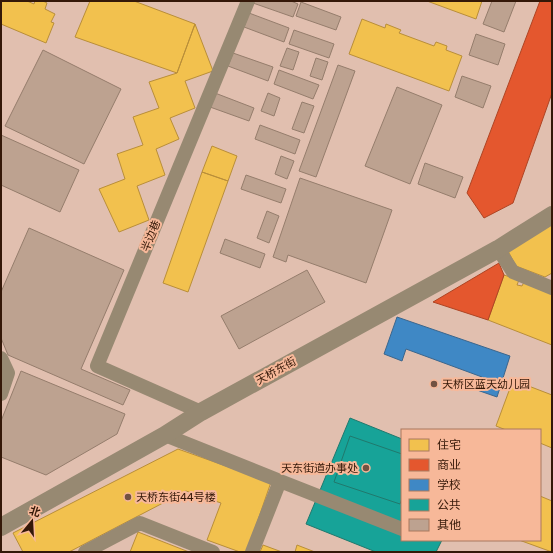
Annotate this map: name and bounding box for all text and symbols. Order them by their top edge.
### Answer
street label: 半边巷 [139,218,163,254]
street label: 天桥东街 [254,355,298,387]
place label: 天桥区蓝天幼儿园 [442,378,530,391]
marker: 天桥区蓝天幼儿园 [429,379,439,389]
legend [401,429,541,541]
text: 住宅 [437,438,461,452]
text: 商业 [437,458,461,472]
place label: 天东街道办事处 [281,462,358,475]
marker: 天东街道办事处 [361,463,371,473]
text: 学校 [437,478,461,492]
place label: 天桥东街44号楼 [136,491,216,504]
marker: 天桥东街44号楼 [123,492,133,502]
text: 公共 [437,498,461,512]
north arrow [12,501,52,541]
text: 北 [28,504,42,520]
text: 其他 [437,518,461,532]

